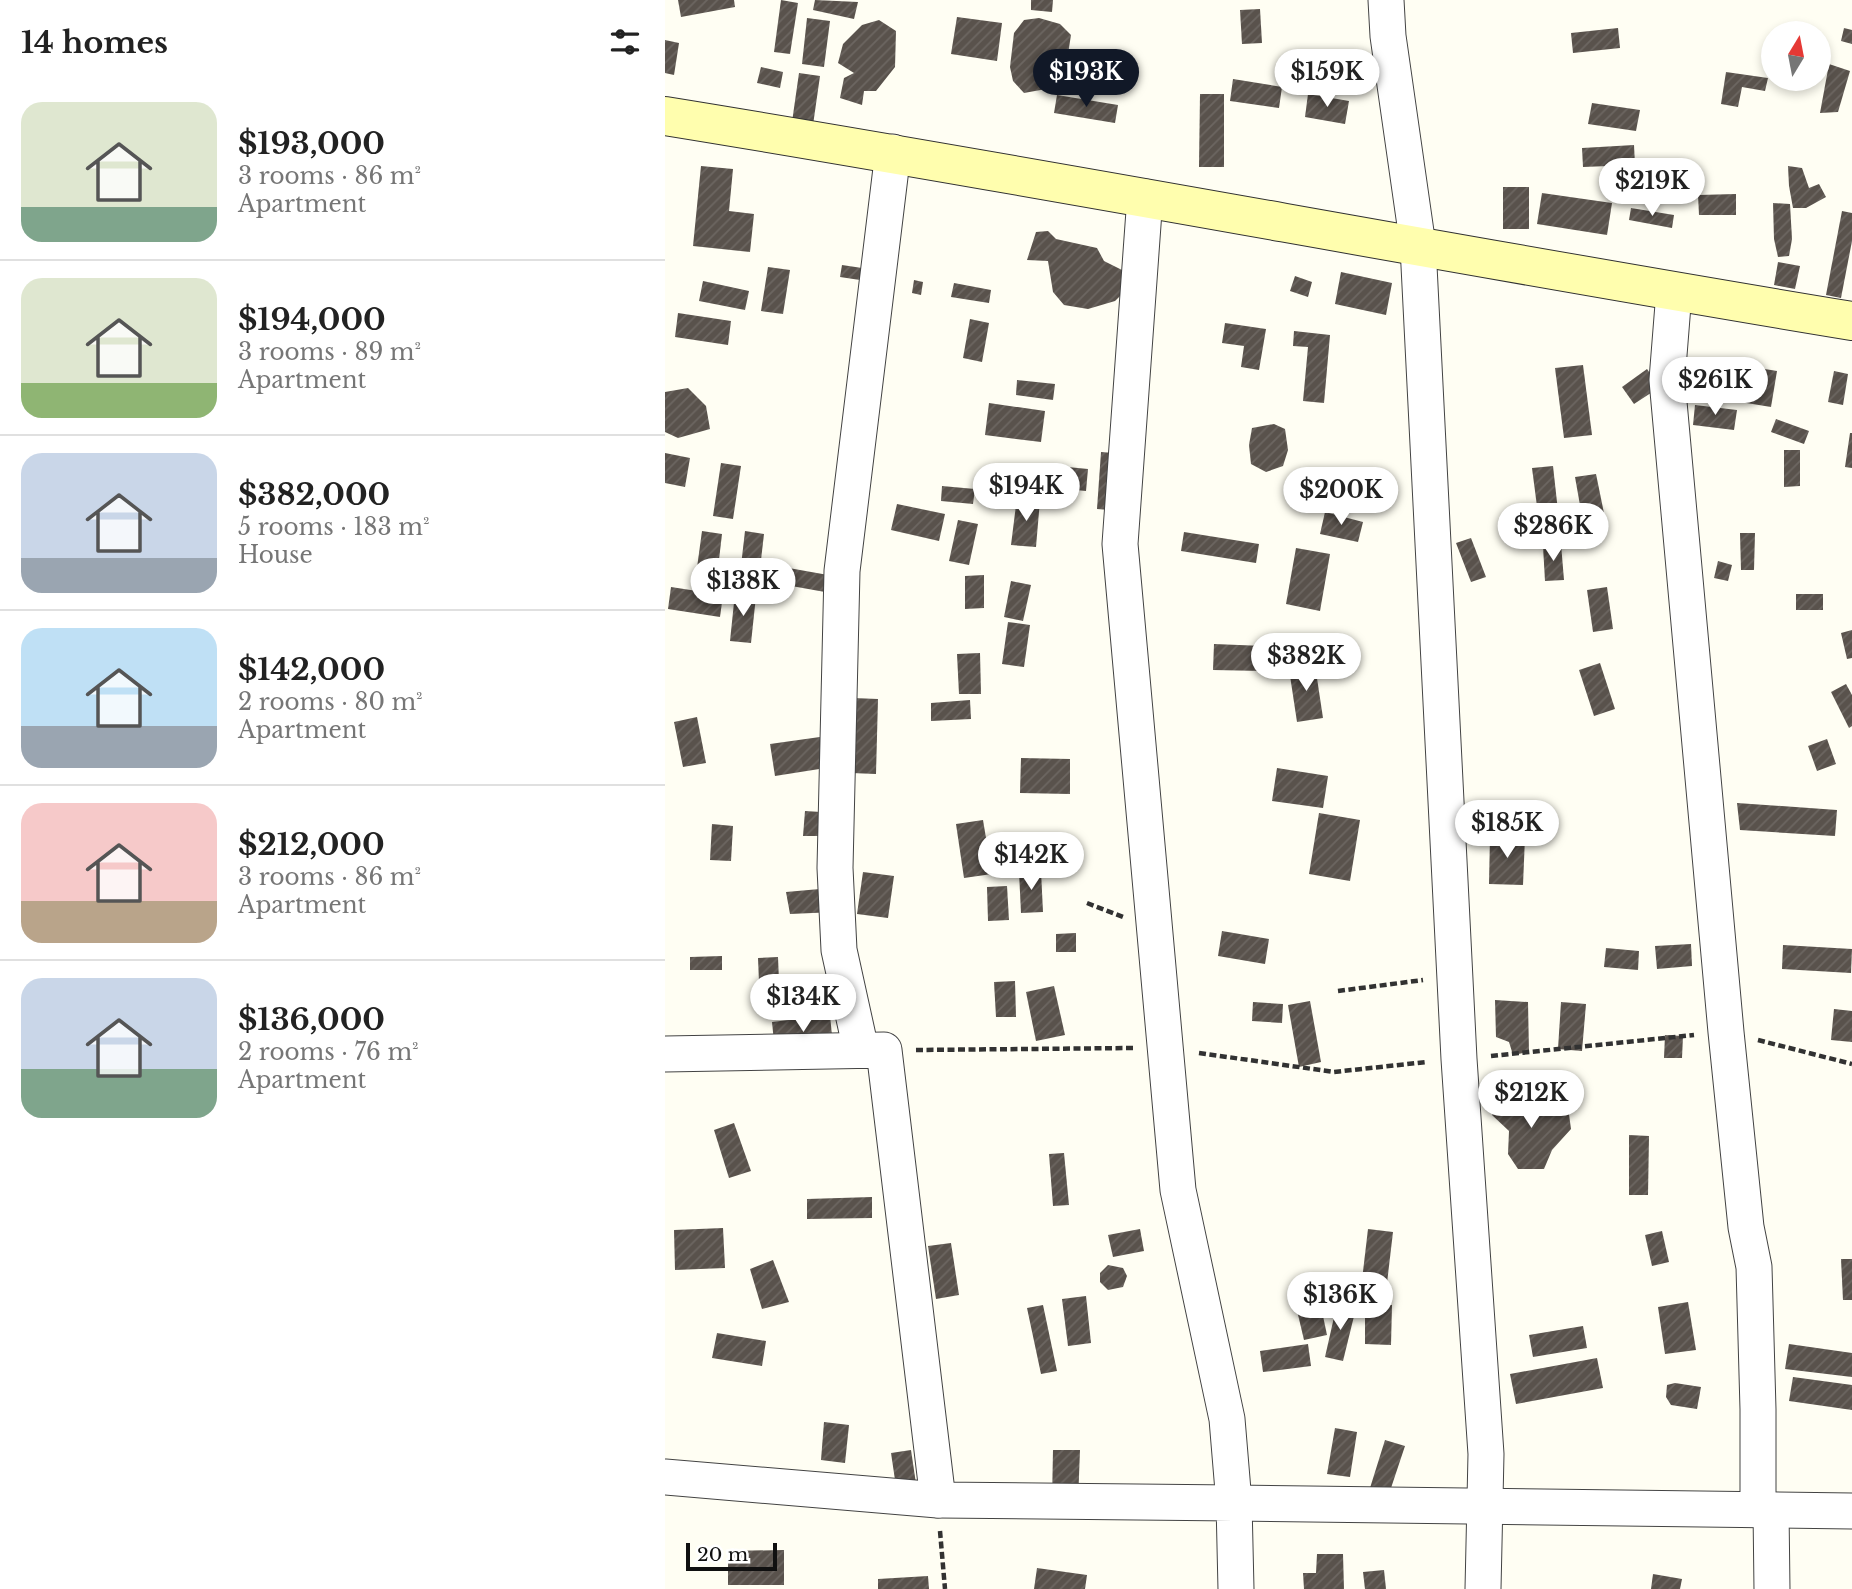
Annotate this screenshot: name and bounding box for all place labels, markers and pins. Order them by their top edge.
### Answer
pin: $193K [1037,50,1135,109]
pin: $159K [1278,50,1376,109]
pin: $219K [1603,158,1701,218]
pin: $261K [1666,358,1764,417]
pin: $194K [977,463,1075,523]
pin: $200K [1292,468,1390,527]
pin: $286K [1504,504,1602,563]
pin: $138K [694,558,792,618]
pin: $382K [1257,634,1355,693]
pin: $185K [1458,800,1556,860]
pin: $142K [982,832,1080,892]
pin: $134K [754,974,852,1034]
pin: $212K [1482,1070,1580,1130]
pin: $136K [1291,1272,1389,1332]

